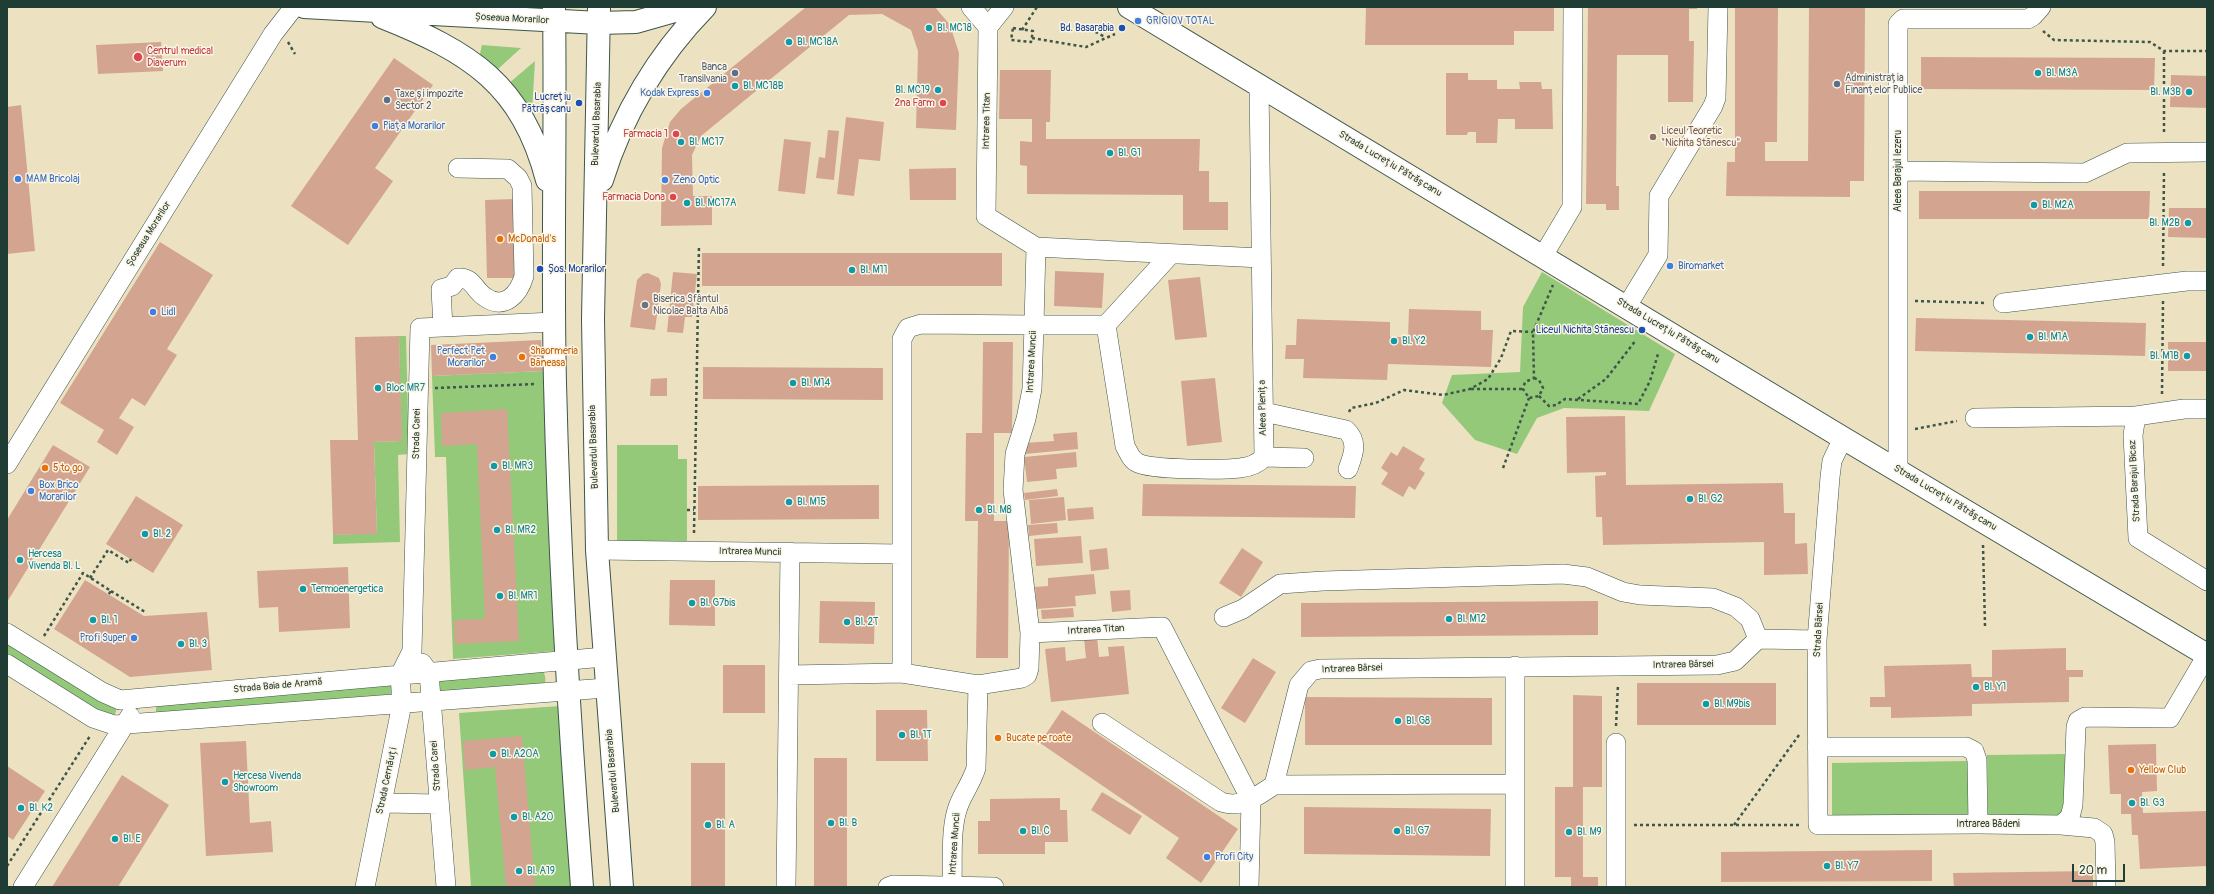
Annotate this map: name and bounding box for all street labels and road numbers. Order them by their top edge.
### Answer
street label: Șoseaua Morarilor [474,11,550,27]
street label: Bulevardul Basarabia [590,82,604,166]
street label: Intrarea Titan [981,92,993,150]
street label: Strada Lucrețiu Pătrășcanu [1336,128,1444,200]
street label: Aleea Barajul Iezeru [1892,130,1904,212]
street label: Șoseaua Morarilor [124,199,174,269]
street label: Strada Lucrețiu Pătrășcanu [1614,295,1722,367]
street label: Intrarea Muncii [1024,331,1040,393]
street label: Aleea Plenița [1257,380,1269,436]
street label: Bulevardul Basarabia [587,405,601,489]
street label: Strada Carei [411,409,423,459]
street label: Strada Barajul Bicaz [2127,440,2143,522]
street label: Strada Lucrețiu Pătrășcanu [1891,462,1999,534]
street label: Intrarea Muncii [719,545,781,559]
street label: Strada Bârsei [1812,602,1826,658]
street label: Intrarea Titan [1067,623,1125,637]
street label: Intrarea Bârsei [1652,658,1714,672]
street label: Intrarea Bârsei [1321,662,1383,676]
street label: Strada Baia de Aramă [233,676,323,696]
street label: Bulevardul Basarabia [603,729,623,813]
street label: Strada Carei [428,740,444,792]
street label: Strada Cernăuți [374,746,400,816]
street label: Intrarea Muncii [947,813,963,875]
street label: Intrarea Bădeni [1956,818,2020,830]

